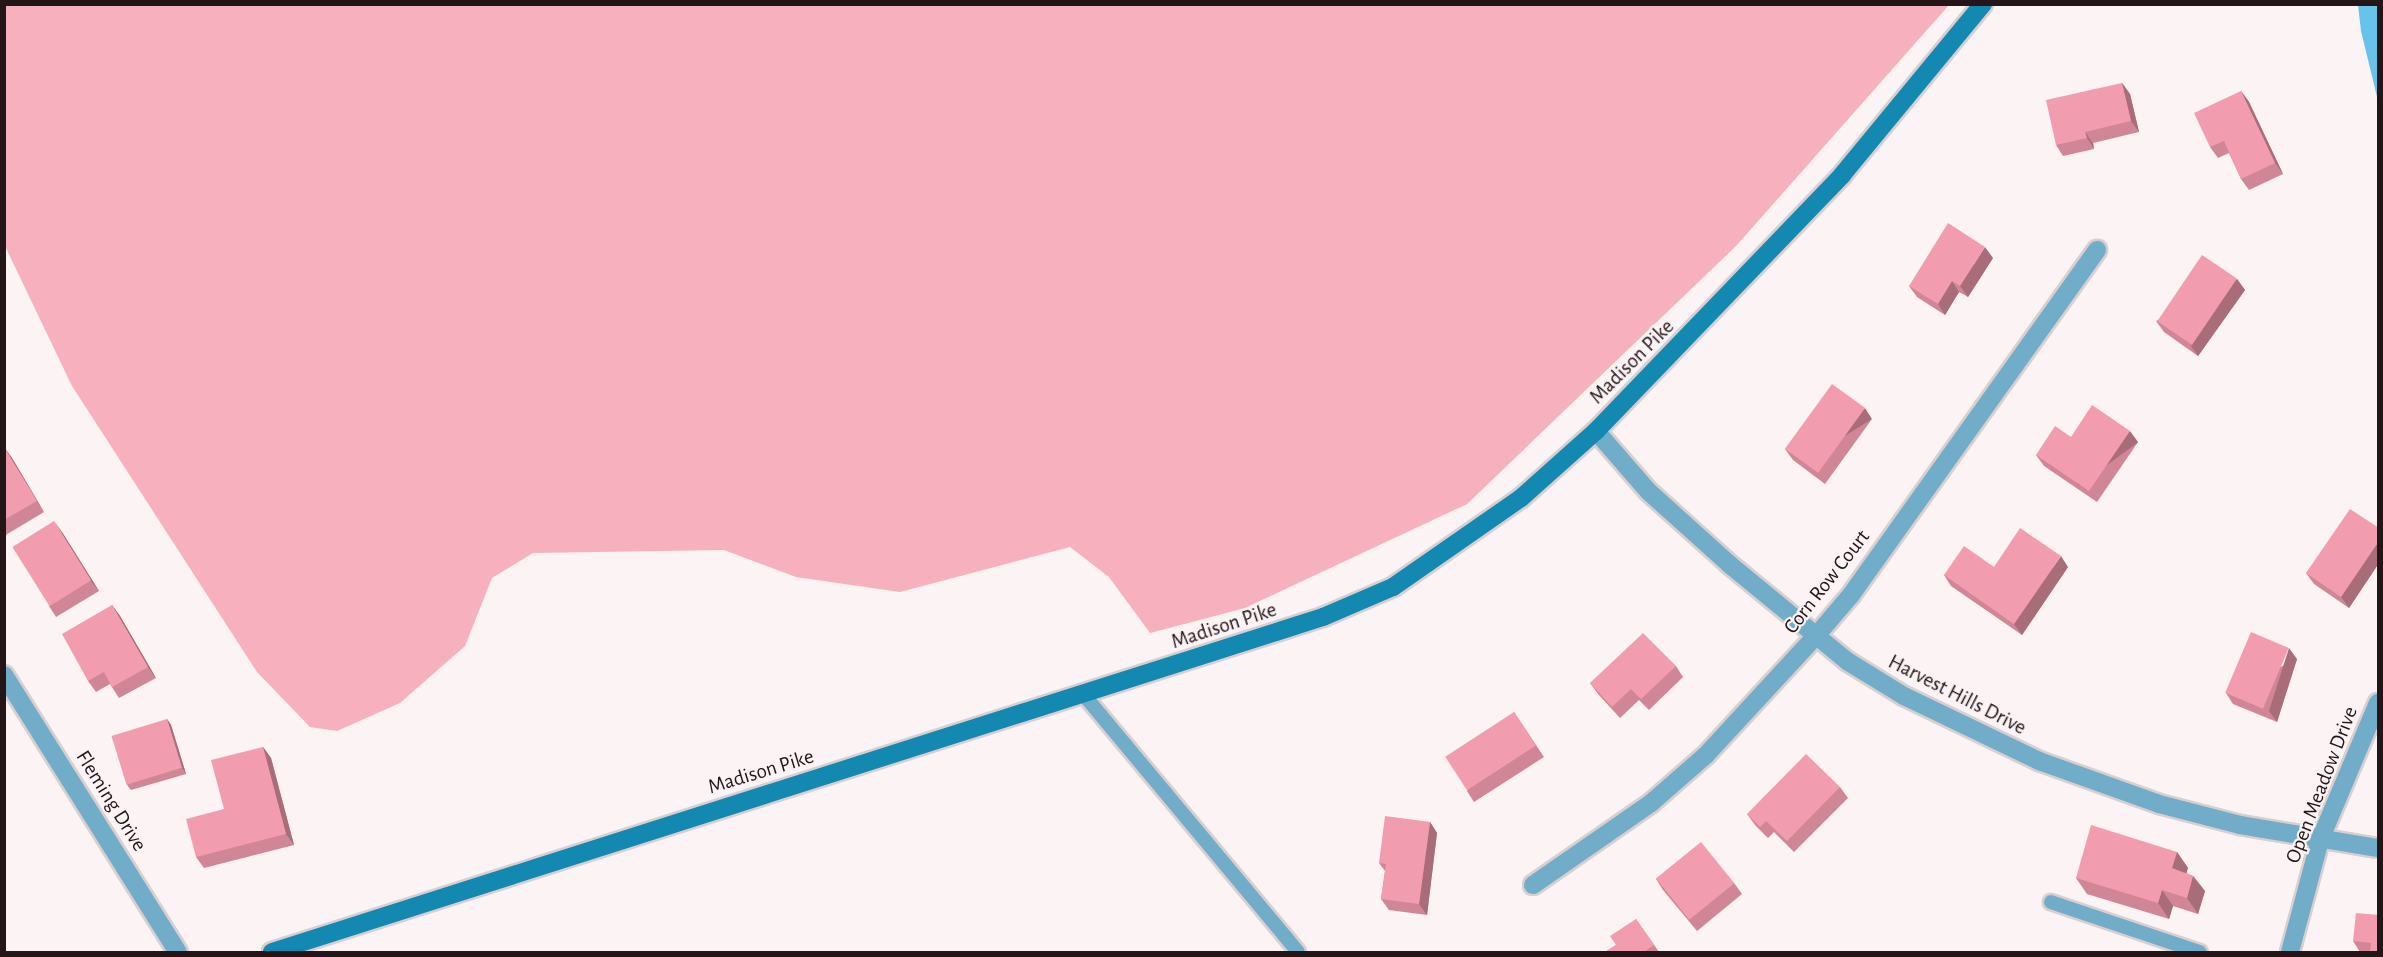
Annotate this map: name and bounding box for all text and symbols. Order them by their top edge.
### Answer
street label: Madison Pike [1585,315,1679,409]
street label: Corn Row Court [1779,525,1875,639]
street label: Madison Pike [1168,597,1280,655]
street label: Harvest Hills Drive [1884,649,2030,741]
street label: Open Meadow Drive [2281,703,2363,867]
street label: Madison Pike [705,744,817,800]
street label: Fleming Drive [70,746,152,856]

